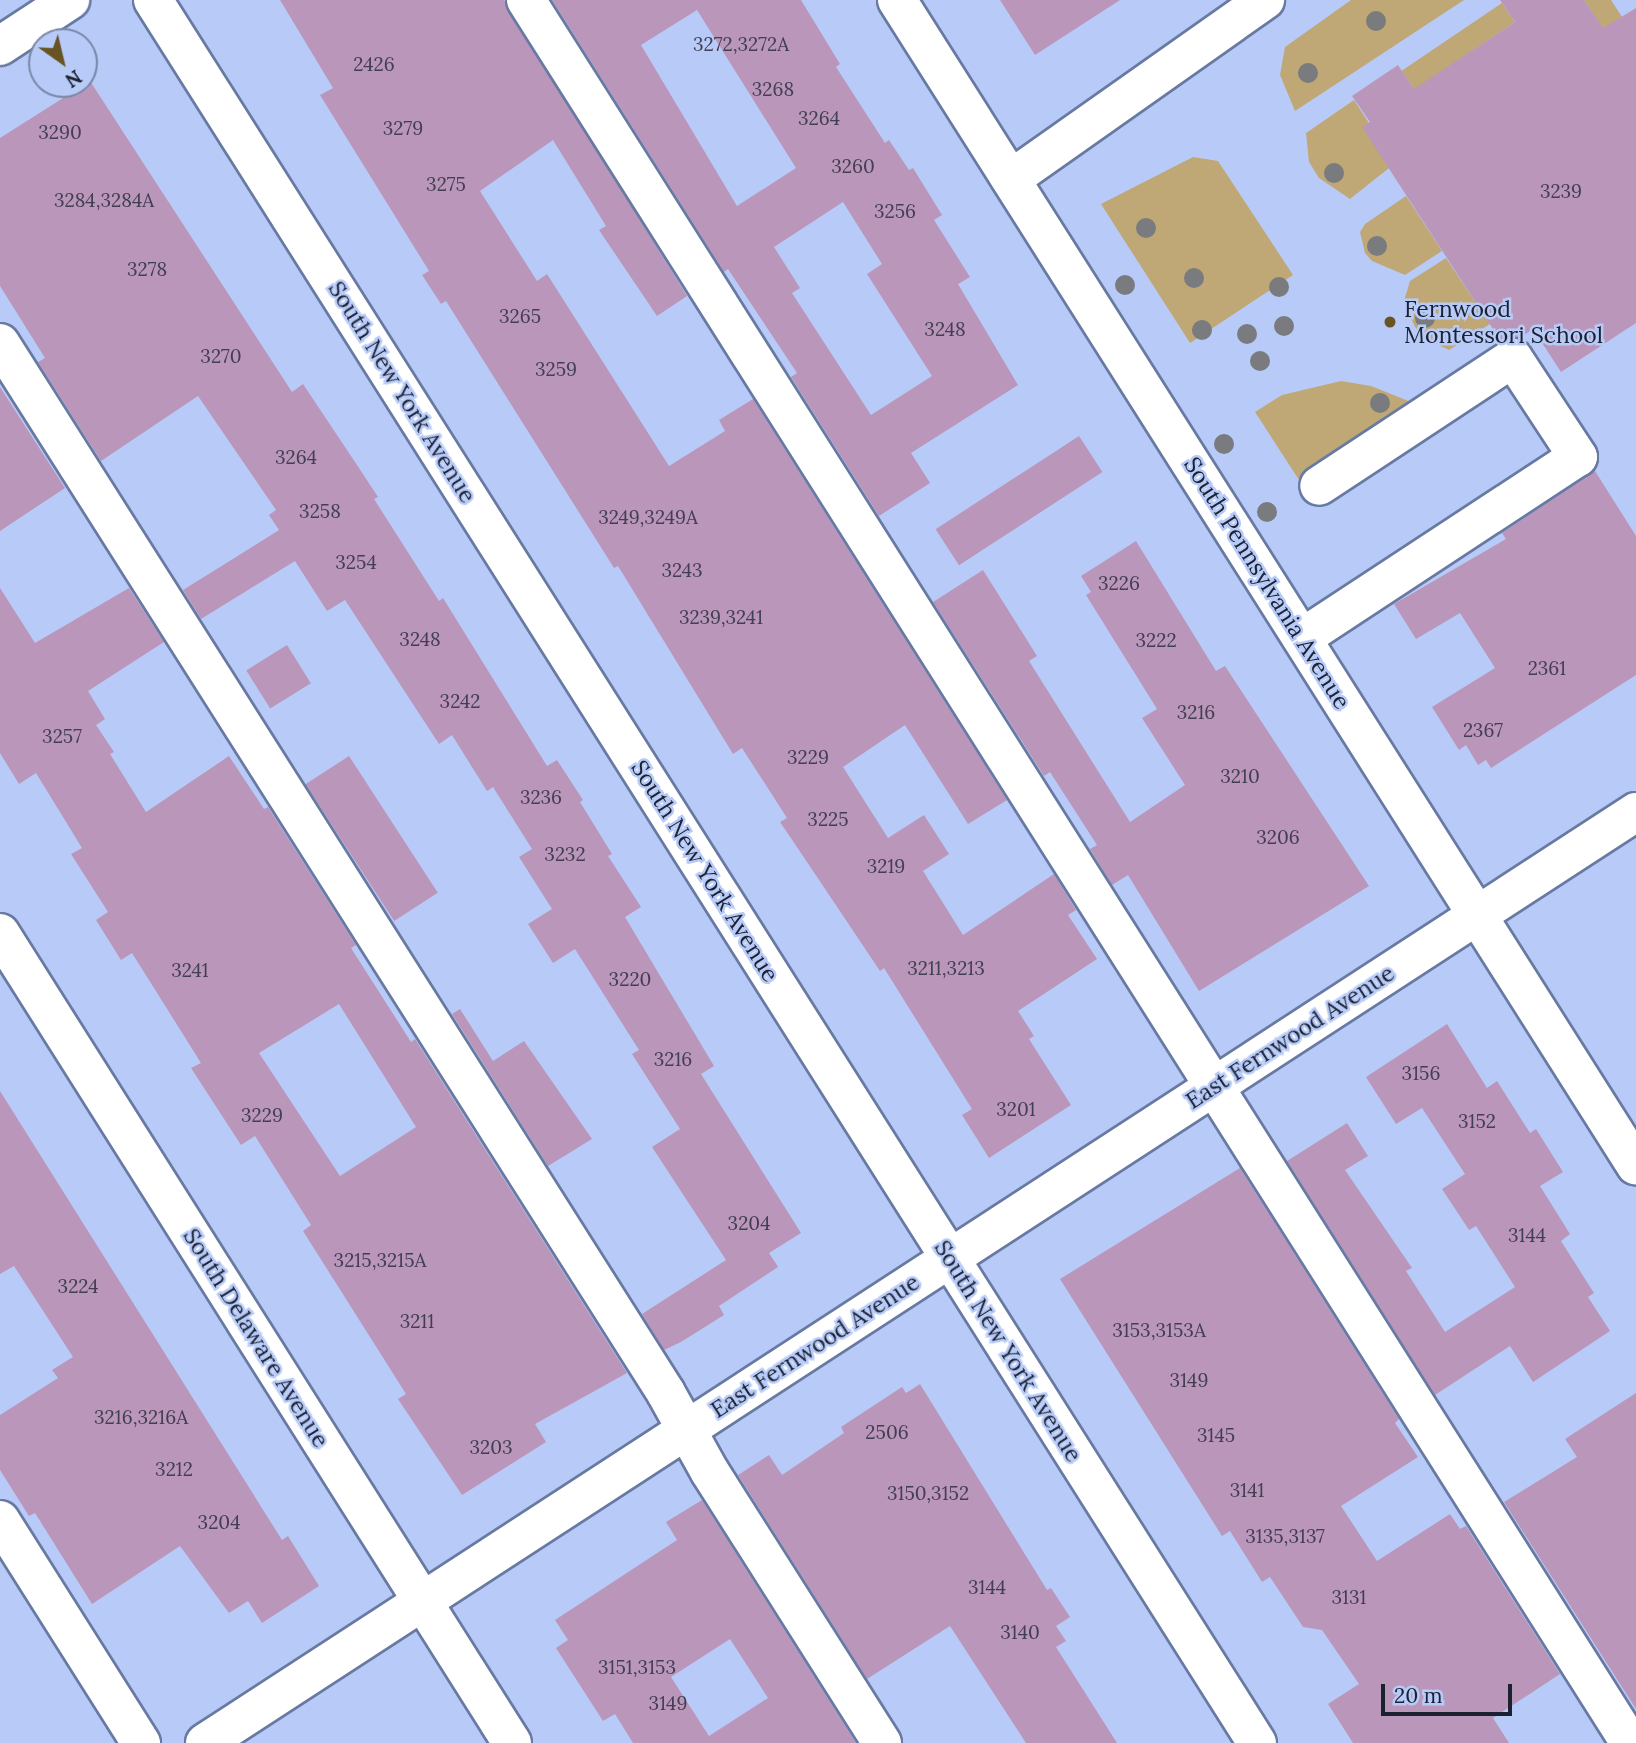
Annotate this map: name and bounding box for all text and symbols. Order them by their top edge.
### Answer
north arrow [28,28,98,98]
house number: 3272,3272A [693,34,789,56]
house number: 2426 [353,54,395,76]
text: N [61,65,86,93]
house number: 3268 [752,79,794,101]
house number: 3264 [798,108,840,130]
house number: 3279 [383,118,423,140]
house number: 3290 [38,122,82,144]
house number: 3260 [831,156,875,178]
house number: 3275 [426,174,466,196]
house number: 3239 [1540,181,1582,203]
house number: 3284,3284A [54,190,154,212]
house number: 3256 [874,201,916,223]
house number: 3278 [127,259,167,281]
street label: South New York Avenue [323,276,481,508]
place label: Fernwood Montessori School [1404,295,1603,349]
house number: 3265 [499,306,541,328]
marker: Fernwood Montessori School [1382,314,1398,330]
house number: 3248 [924,319,966,341]
house number: 3270 [200,346,242,368]
house number: 3259 [535,359,577,381]
house number: 3264 [275,447,317,469]
street label: South Pennsylvania Avenue [1178,452,1356,714]
house number: 3258 [299,501,341,523]
house number: 3249,3249A [598,507,698,529]
house number: 3254 [335,552,377,574]
house number: 3243 [661,560,703,582]
house number: 3226 [1098,573,1140,595]
house number: 3239,3241 [679,607,763,629]
house number: 3248 [399,629,441,651]
house number: 3222 [1135,630,1177,652]
house number: 2361 [1528,658,1566,680]
house number: 3242 [440,691,480,713]
house number: 3216 [1177,702,1215,724]
house number: 2367 [1463,720,1503,742]
house number: 3257 [42,726,82,748]
house number: 3229 [787,747,829,769]
street label: South New York Avenue [626,755,784,987]
house number: 3210 [1220,766,1260,788]
house number: 3236 [520,787,562,809]
house number: 3225 [807,809,849,831]
house number: 3206 [1256,827,1300,849]
house number: 3232 [544,844,586,866]
house number: 3219 [867,856,905,878]
house number: 3211,3213 [907,958,985,980]
street label: East Fernwood Avenue [1181,959,1399,1115]
house number: 3241 [171,960,209,982]
house number: 3220 [609,969,651,991]
house number: 3216 [654,1049,692,1071]
house number: 3156 [1402,1063,1440,1085]
house number: 3201 [996,1099,1036,1121]
house number: 3229 [241,1105,283,1127]
house number: 3152 [1458,1111,1496,1133]
house number: 3204 [728,1213,770,1235]
street label: South Delaware Avenue [177,1224,335,1452]
house number: 3144 [1508,1225,1546,1247]
street label: South New York Avenue [929,1235,1087,1467]
house number: 3215,3215A [334,1250,426,1272]
street label: East Fernwood Avenue [706,1268,924,1424]
house number: 3224 [58,1276,98,1298]
house number: 3211 [400,1311,434,1333]
house number: 3153,3153A [1112,1320,1206,1342]
house number: 3149 [1170,1370,1208,1392]
house number: 3216,3216A [94,1407,188,1429]
house number: 2506 [865,1422,909,1444]
house number: 3145 [1197,1425,1235,1447]
house number: 3203 [469,1437,513,1459]
house number: 3212 [155,1459,193,1481]
house number: 3141 [1230,1480,1264,1502]
house number: 3150,3152 [887,1483,969,1505]
house number: 3204 [198,1512,240,1534]
house number: 3135,3137 [1245,1526,1325,1548]
house number: 3144 [968,1577,1006,1599]
house number: 3131 [1332,1587,1366,1609]
house number: 3140 [1000,1622,1040,1644]
house number: 3151,3153 [598,1657,676,1679]
scale bar [1384,1670,1515,1714]
text: 20 m [1394,1682,1443,1709]
house number: 3149 [649,1693,687,1715]

